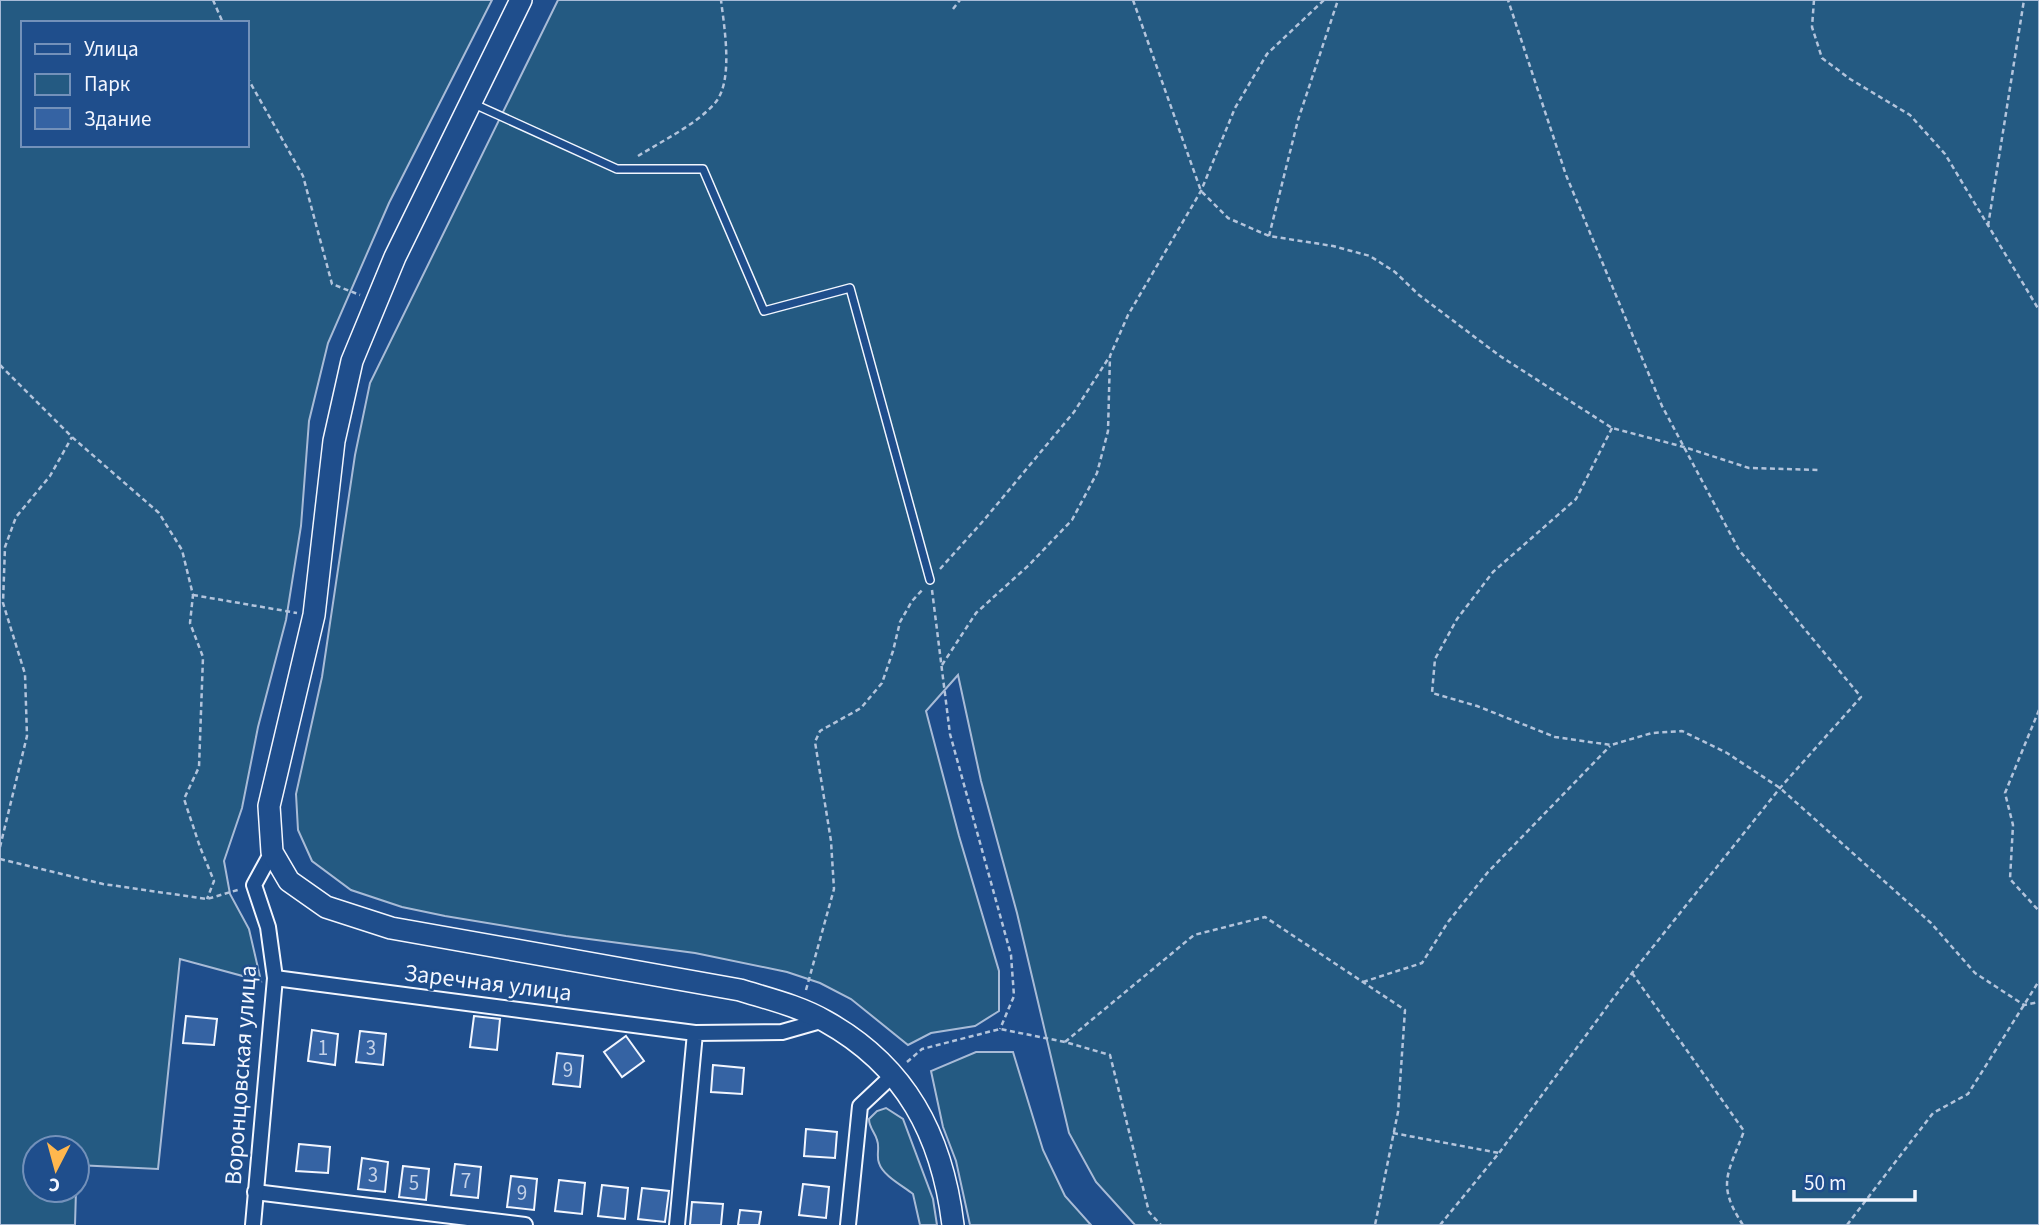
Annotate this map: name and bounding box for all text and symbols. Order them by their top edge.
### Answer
legend [21,21,248,147]
text: Улица [84,34,139,64]
text: Парк [84,69,131,99]
text: Здание [84,104,152,134]
street label: Заречная улица [402,955,574,1011]
street label: Воронцовская улица [216,964,266,1186]
house number: 1 [318,1033,328,1063]
house number: 3 [366,1033,376,1063]
house number: 9 [563,1055,573,1085]
north arrow [21,1134,91,1204]
scale bar [1794,1158,1915,1202]
house number: 3 [368,1160,378,1190]
house number: 7 [461,1166,471,1196]
house number: 5 [409,1168,419,1198]
text: 50 m [1804,1168,1846,1198]
text: С [47,1170,61,1198]
house number: 9 [517,1178,527,1208]

